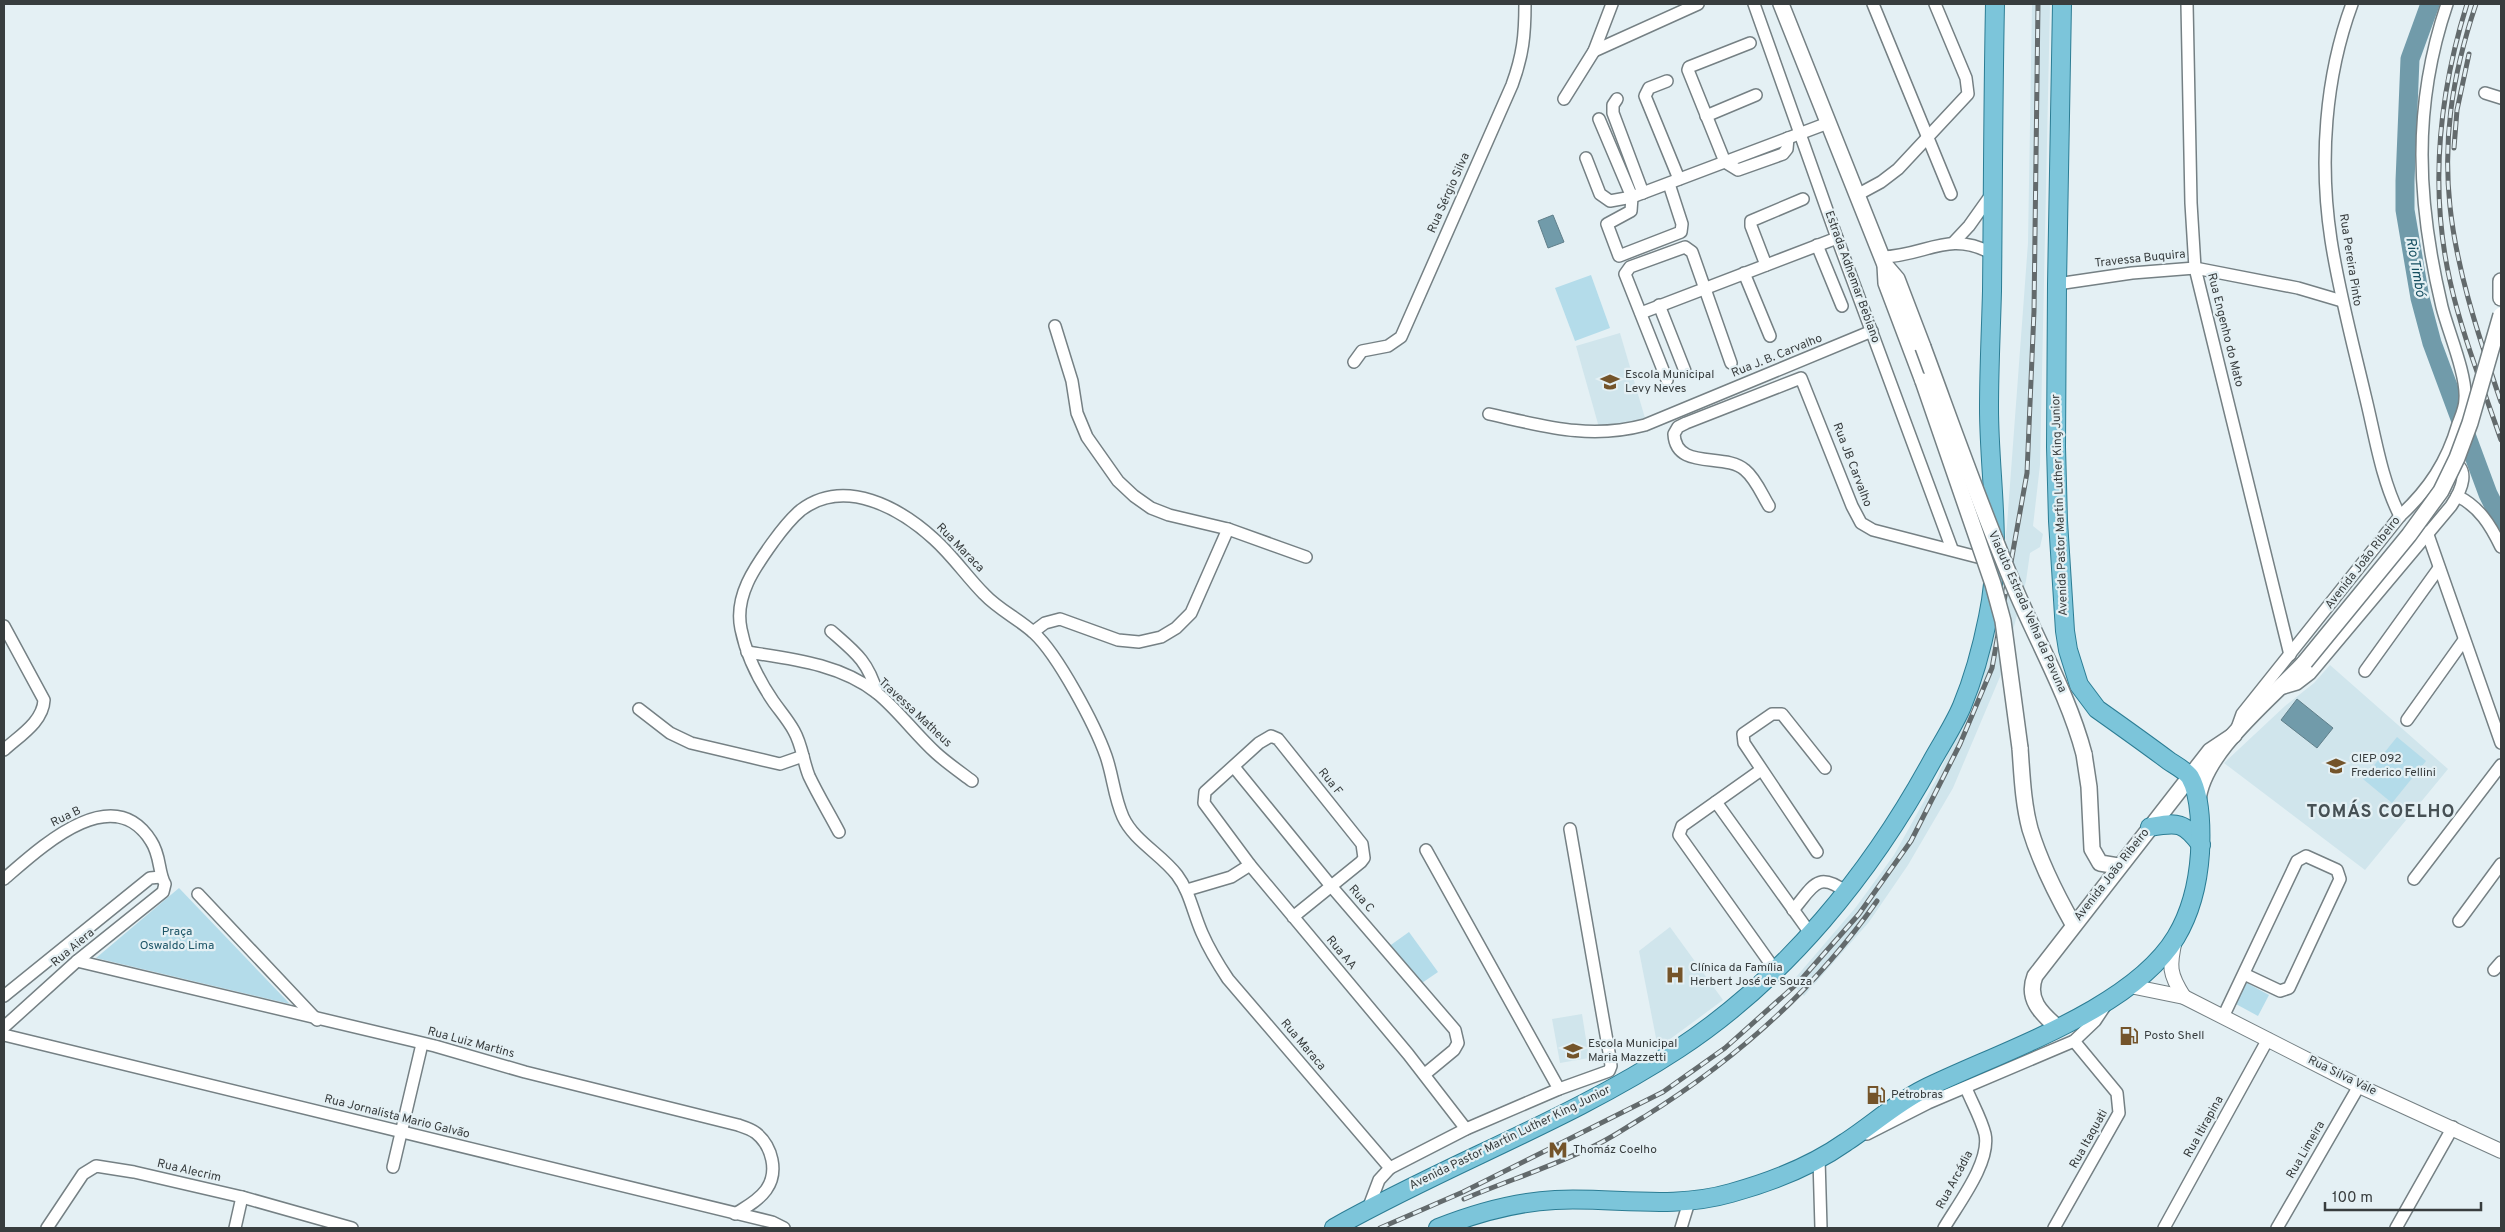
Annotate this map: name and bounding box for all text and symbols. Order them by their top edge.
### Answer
street label: Rua Sérgio Silva [1424,150,1474,236]
street label: Estrada Adhemar Bebiano [1821,209,1884,346]
street label: Rua Pereira Pinto [2335,212,2365,308]
water label: Rio Timbó [2401,236,2429,300]
street label: Travessa Buquira [2094,246,2186,272]
street label: Rua Engenho do Mato [2203,271,2247,389]
street label: Rua J. B. Carvalho [1729,330,1825,382]
place label: Escola Municipal Levy Neves [1625,367,1714,397]
school or university icon: Escola Municipal Levy Neves [1599,371,1621,393]
street label: Avenida Pastor Martin Luther King Junior [2048,394,2072,616]
street label: Rua JB Carvalho [1829,421,1876,510]
street label: Avenida João Ribeiro [2322,513,2404,613]
street label: Rua Maraca [932,520,988,576]
street label: Viaduto Estrada Velha da Pavuna [1984,529,2070,695]
street label: Travessa Matheus [875,675,955,751]
place label: CIEP 092 Frederico Fellini [2351,751,2436,781]
school or university icon: CIEP 092 Frederico Fellini [2325,755,2347,777]
street label: Rua F [1314,765,1346,799]
district label: TOMÁS COELHO [2306,799,2456,824]
street label: Rua B [48,803,84,831]
street label: Avenida João Ribeiro [2071,825,2153,925]
street label: Rua C [1345,882,1378,916]
park label: Praça Oswaldo Lima [140,924,214,954]
street label: Rua Aiera [48,925,98,971]
street label: Rua AA [1322,933,1360,973]
place label: Clínica da Família Herbert José de Souza [1690,960,1812,990]
hospital icon: Clínica da Família Herbert José de Souza [1664,964,1686,986]
street label: Rua Maraca [1277,1016,1329,1074]
street label: Rua Luiz Martins [426,1024,516,1062]
fuel station icon: Posto Shell [2118,1025,2140,1047]
place label: Posto Shell [2144,1028,2204,1044]
place label: Escola Municipal Maria Mazzetti [1588,1036,1677,1066]
school or university icon: Escola Municipal Maria Mazzetti [1562,1040,1584,1062]
street label: Rua Silva Vale [2305,1052,2379,1100]
street label: Avenida Pastor Martin Luther King Junior [1407,1082,1613,1194]
fuel station icon: Petrobras [1865,1084,1887,1106]
place label: Petrobras [1891,1087,1943,1103]
street label: Rua Jornalista Mario Galvão [323,1091,472,1143]
street label: Rua Itirapina [2180,1093,2228,1161]
street label: Rua Itaquati [2066,1107,2112,1171]
street label: Rua Limeira [2283,1118,2329,1182]
metro station icon: Thomáz Coelho [1547,1139,1569,1161]
place label: Thomáz Coelho [1573,1142,1657,1158]
street label: Rua Arcádia [1933,1148,1977,1212]
street label: Rua Alecrim [155,1156,223,1186]
scale bar [2325,1180,2481,1212]
text: 100 m [2332,1189,2373,1208]

